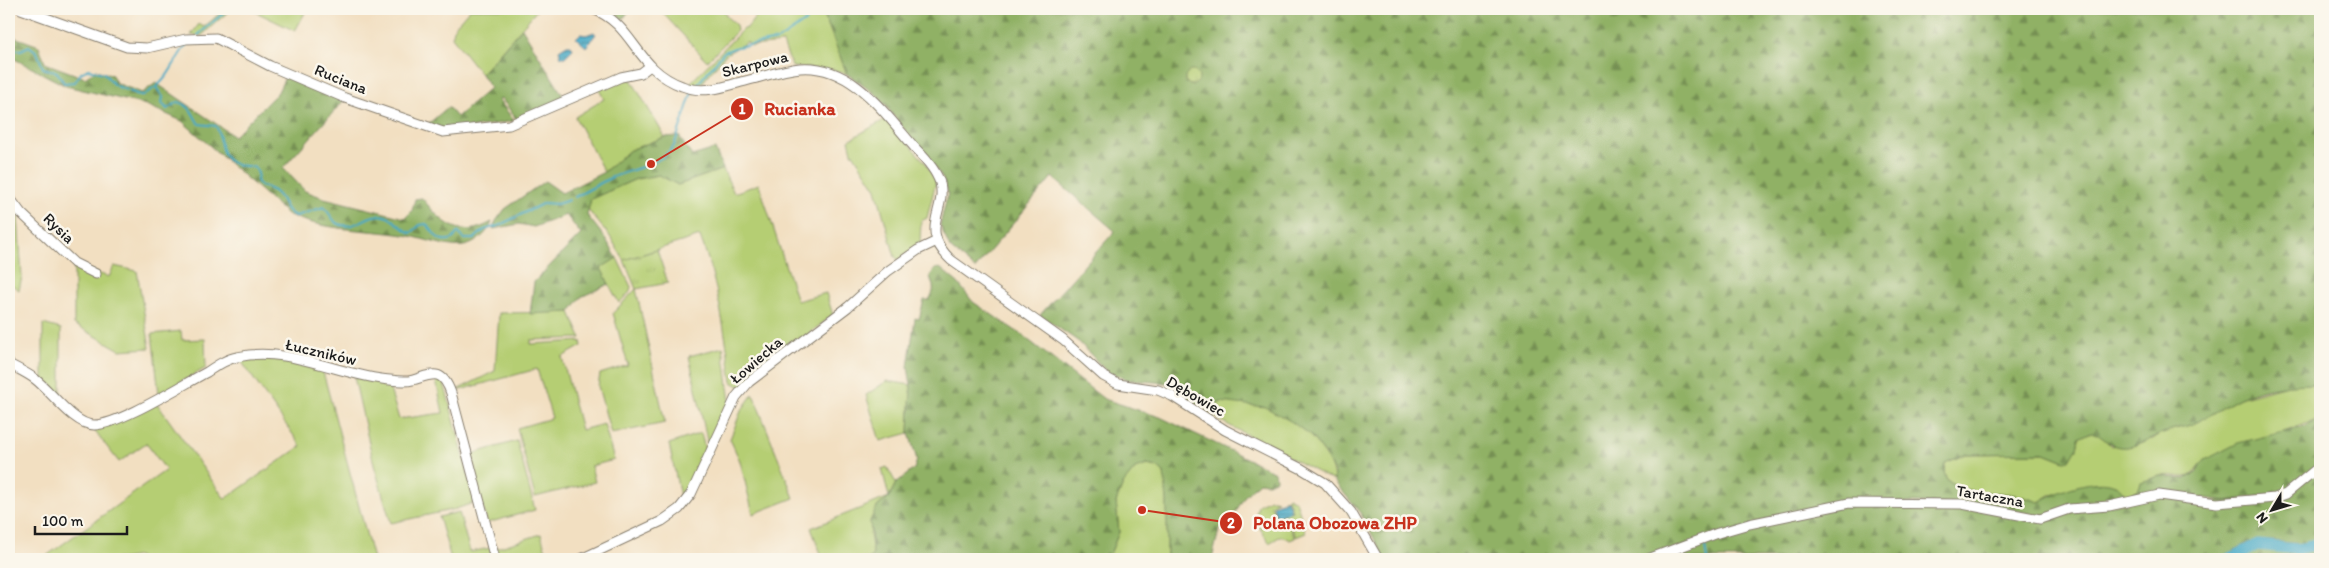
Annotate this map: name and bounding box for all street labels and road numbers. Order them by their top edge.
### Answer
street label: Skarpowa [720,46,791,81]
street label: Ruciana [312,60,371,98]
street label: Rysia [39,209,79,247]
street label: Łowiecka [726,332,787,388]
street label: Łuczników [284,335,358,369]
street label: Dębowiec [1163,372,1229,420]
street label: Tartaczna [1955,481,2026,511]

